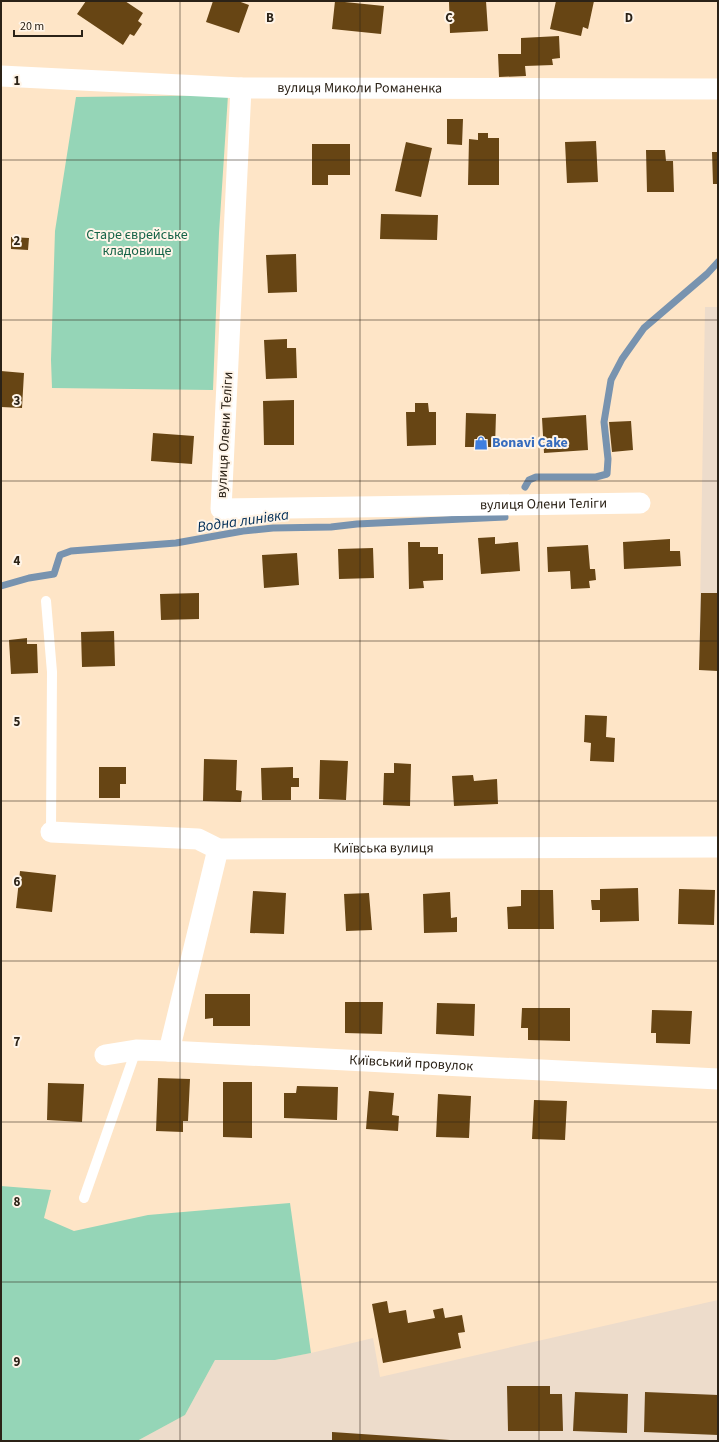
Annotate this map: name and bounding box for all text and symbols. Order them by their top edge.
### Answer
text: B [266,9,274,27]
text: C [445,9,453,27]
text: D [625,9,633,27]
scale bar [14,12,82,38]
text: 20 m [20,18,44,35]
text: 1 [14,72,21,90]
street label: вулиця Миколи Романенка [277,78,442,98]
park label: Старе єврейське кладовище [86,225,188,261]
text: 2 [14,232,21,250]
street label: вулиця Олени Теліги [212,371,238,499]
text: 3 [14,392,21,410]
place label: Bonavi Cake [492,433,568,453]
shop icon: Bonavi Cake [473,435,489,451]
street label: вулиця Олени Теліги [480,493,607,515]
water label: Водна линівка [196,504,290,538]
text: 4 [14,552,21,570]
text: 5 [14,713,21,731]
street label: Київська вулиця [333,838,434,859]
text: 6 [14,873,21,891]
text: 7 [14,1033,21,1051]
street label: Київський провулок [349,1050,474,1077]
text: 8 [14,1193,21,1211]
text: 9 [14,1353,21,1371]

